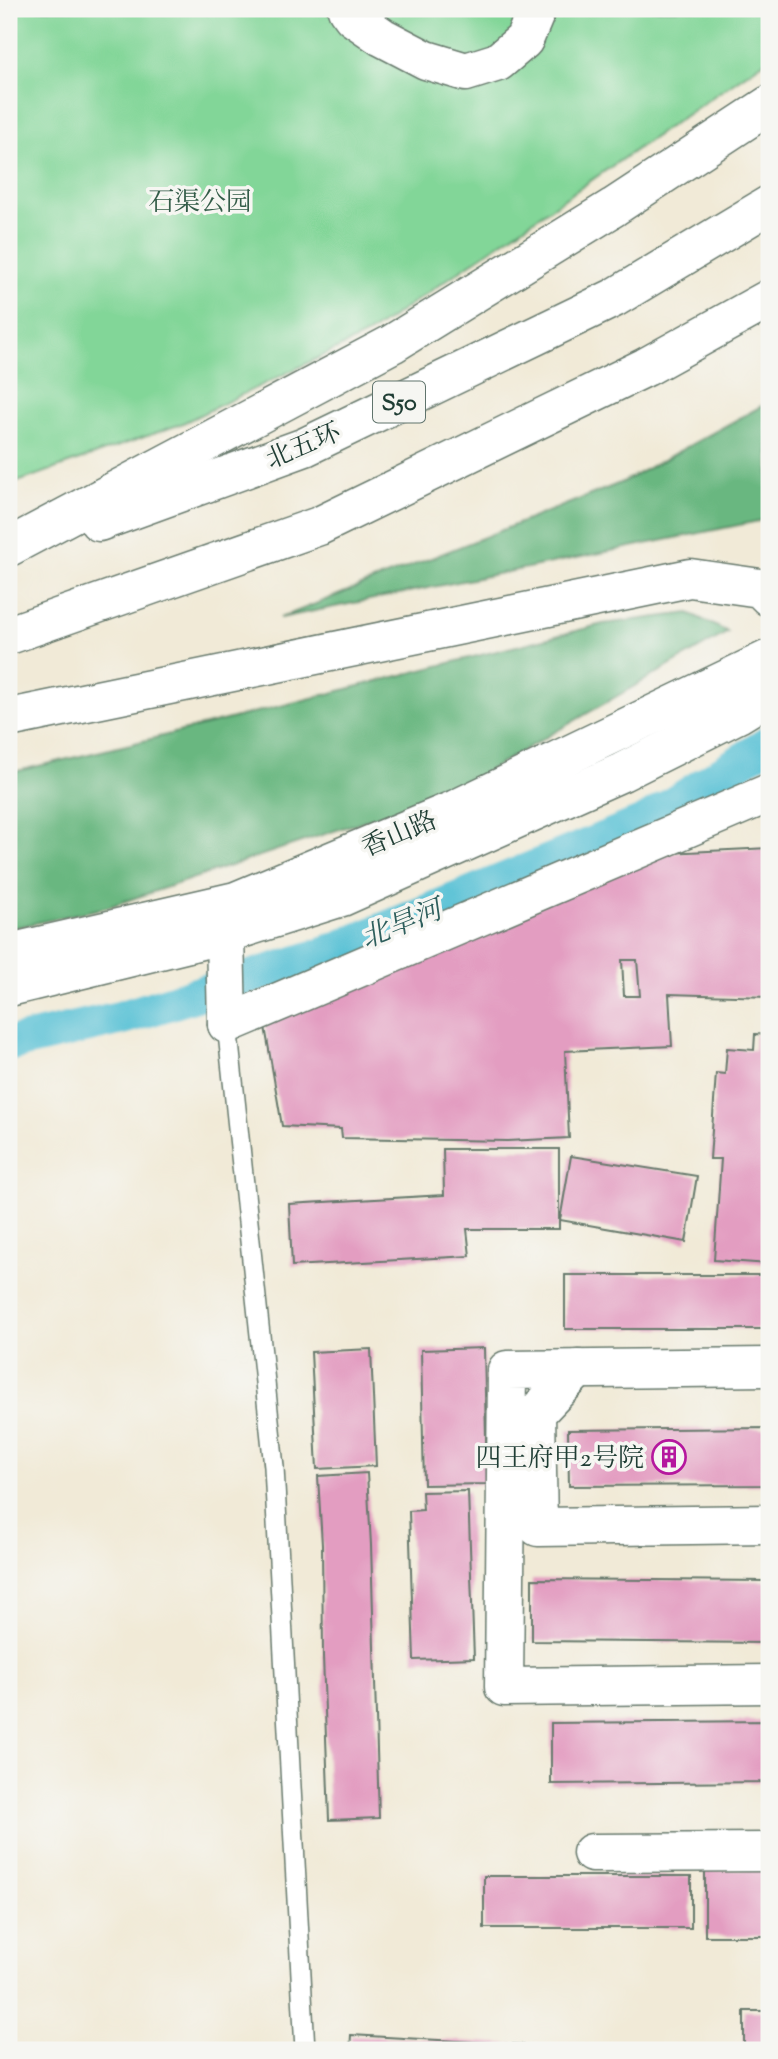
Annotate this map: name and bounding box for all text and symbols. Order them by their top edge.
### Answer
park label: 石渠公园 [148,185,252,222]
road number: S50 [373,382,425,422]
street label: 北五环 [261,415,347,480]
street label: 香山路 [357,803,443,868]
water label: 北旱河 [356,890,453,960]
building icon: 四王府甲2号院 [650,1438,688,1476]
place label: 四王府甲2号院 [476,1441,644,1478]

